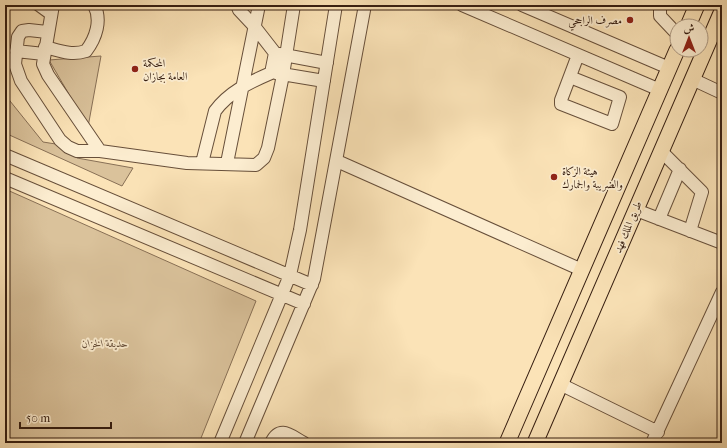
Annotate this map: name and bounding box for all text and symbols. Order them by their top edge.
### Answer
place label: مصرف الراجحي [568,14,622,31]
marker: مصرف الراجحي [625,15,635,25]
north arrow [669,18,709,58]
text: ش [684,22,695,35]
place label: المحكمة العامة بجازان [143,57,187,83]
marker: المحكمة العامة بجازان [130,64,140,74]
place label: هيئة الزكاة والضريبة والجمارك [562,165,623,192]
marker: هيئة الزكاة والضريبة والجمارك [549,172,559,182]
street label: طريق الملك فهد [611,199,646,255]
park label: حديقة الخزان [82,337,128,351]
scale bar [20,404,111,430]
text: 50 m [26,411,50,425]

